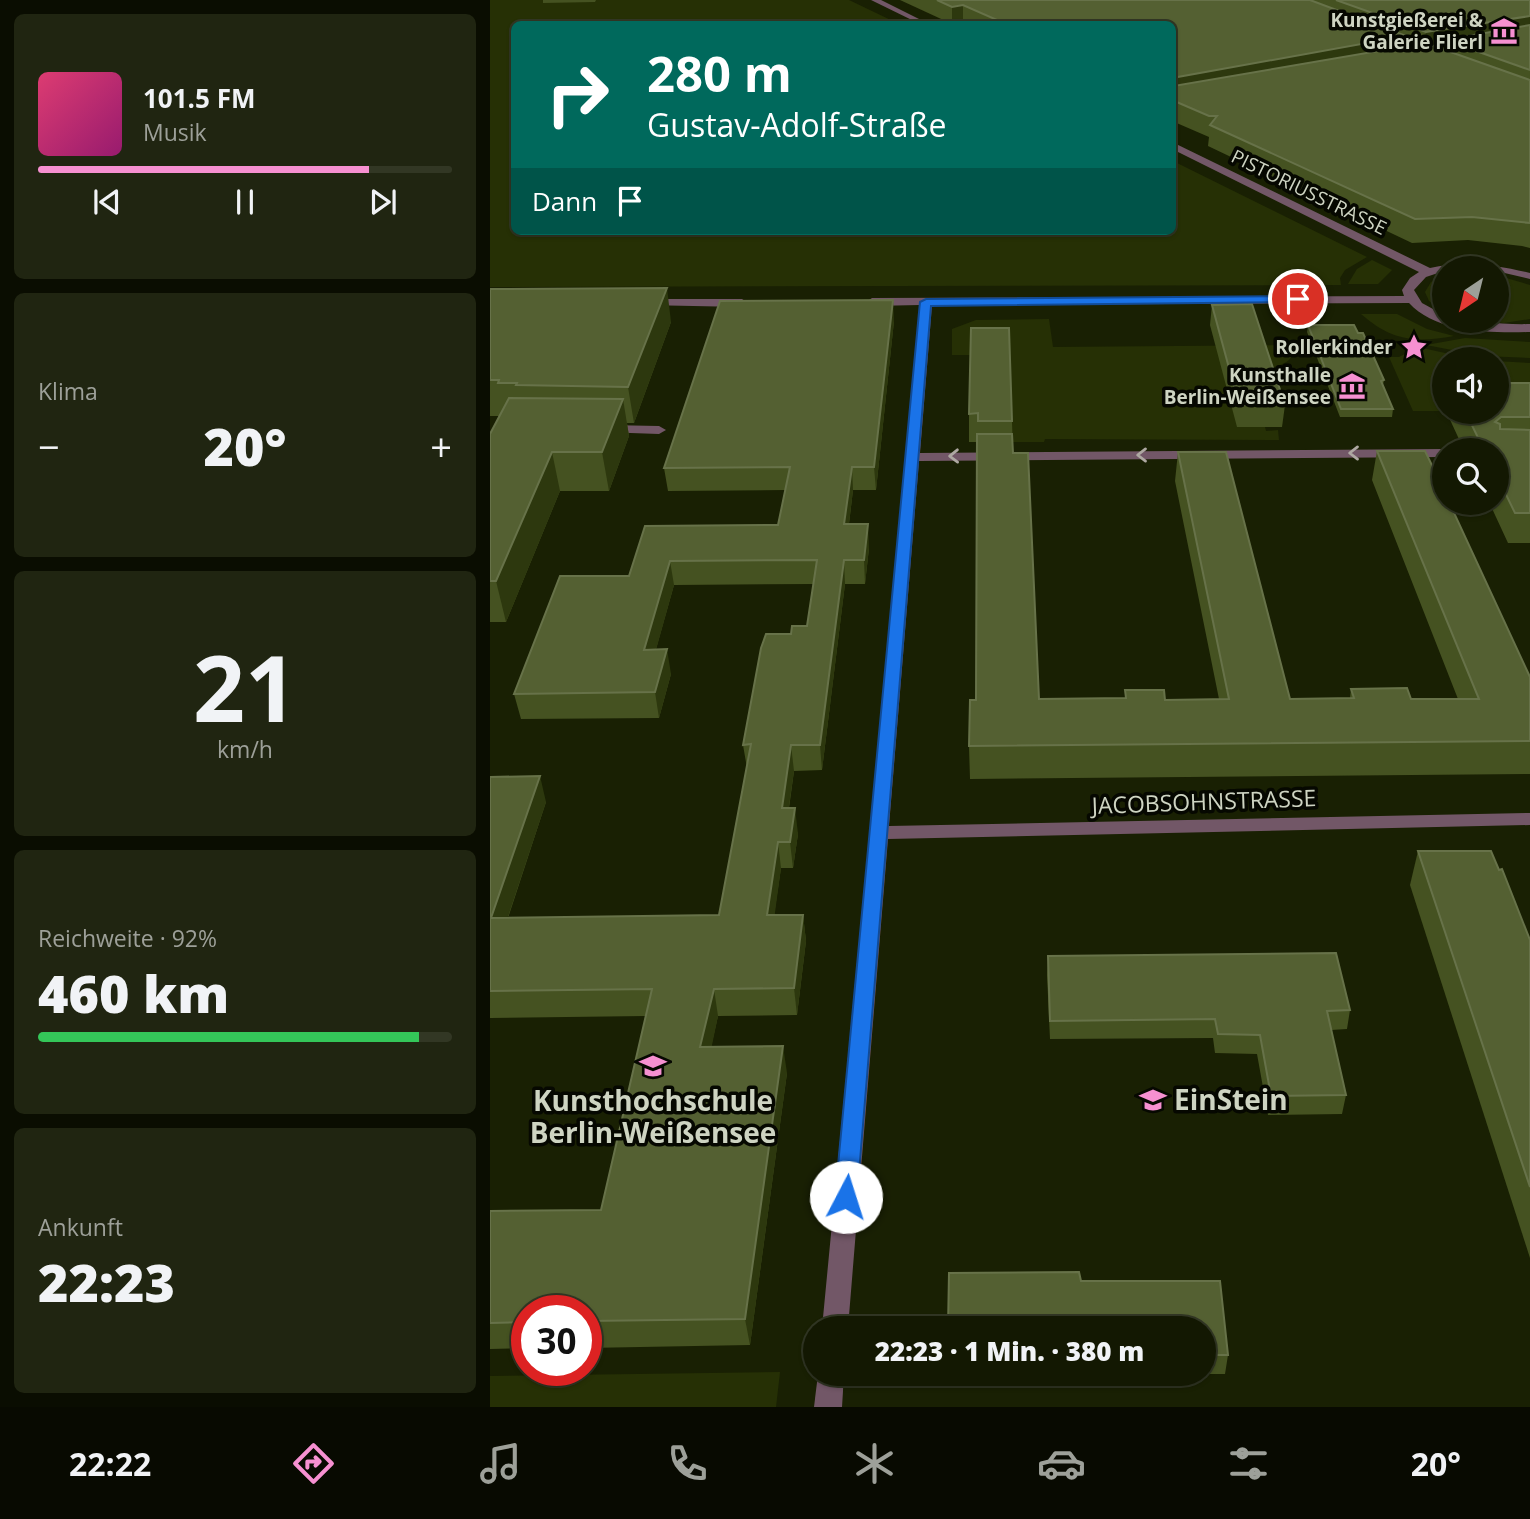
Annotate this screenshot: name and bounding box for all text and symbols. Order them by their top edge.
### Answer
place label: Kunstgießerei & Galerie Flierl [1330,7,1484,55]
museum icon: Kunstgießerei & Galerie Flierl [1489,16,1519,46]
text: 280 m [647,40,792,106]
icon: right [532,49,623,140]
text: 101.5 FM [143,80,255,116]
text: Gustav-Adolf-Straße [647,103,947,146]
text: Musik [143,116,207,148]
street label: PISTORIUSSTRASSE [1227,143,1391,241]
icon: arrive [611,182,649,220]
icon: previous [88,183,126,221]
icon: pause [226,183,264,221]
icon: next [364,183,402,221]
text: Dann [532,183,597,219]
north arrow [1432,256,1508,332]
map controls [1432,256,1509,515]
pin [1268,269,1328,329]
icon: arrive [1279,280,1317,318]
place icon: Rollerkinder [1399,332,1429,362]
place label: Rollerkinder [1275,334,1393,360]
button: sound [1432,347,1509,424]
place label: Kunsthalle Berlin-Weißensee [1164,362,1331,410]
museum icon: Kunsthalle Berlin-Weißensee [1337,371,1367,401]
text: Klima [38,375,98,407]
text: 20° [204,410,286,481]
text: − [38,420,60,472]
text: + [430,420,452,472]
button: search [1432,438,1509,515]
one-way arrow [1349,445,1359,461]
one-way arrow [1136,447,1147,462]
one-way arrow [948,449,959,464]
text: 21 [193,625,297,749]
text: km/h [217,733,273,765]
street label: JACOBSOHNSTRASSE [1089,781,1317,821]
text: Reichweite · 92% [38,922,217,954]
text: 460 km [38,957,229,1028]
school or university icon: Kunsthochschule Berlin-Weißensee [638,1051,668,1081]
place label: EinStein [1174,1080,1288,1118]
place label: Kunsthochschule Berlin-Weißensee [530,1081,776,1151]
school or university icon: EinStein [1138,1085,1168,1115]
position arrow [809,1160,883,1234]
text: Ankunft [38,1211,123,1243]
text: 22:23 [38,1246,175,1317]
speed limit sign: 30 [511,1295,602,1386]
text: 22:23 · 1 Min. · 380 m [875,1333,1144,1369]
icon: directions [289,1439,338,1488]
icon: music [476,1439,525,1488]
icon: phone [663,1439,712,1488]
icon: climate [850,1439,899,1488]
icon: car [1037,1439,1086,1488]
icon: filters [1224,1439,1273,1488]
text: 22:22 [69,1442,151,1485]
text: 20° [1411,1442,1461,1485]

